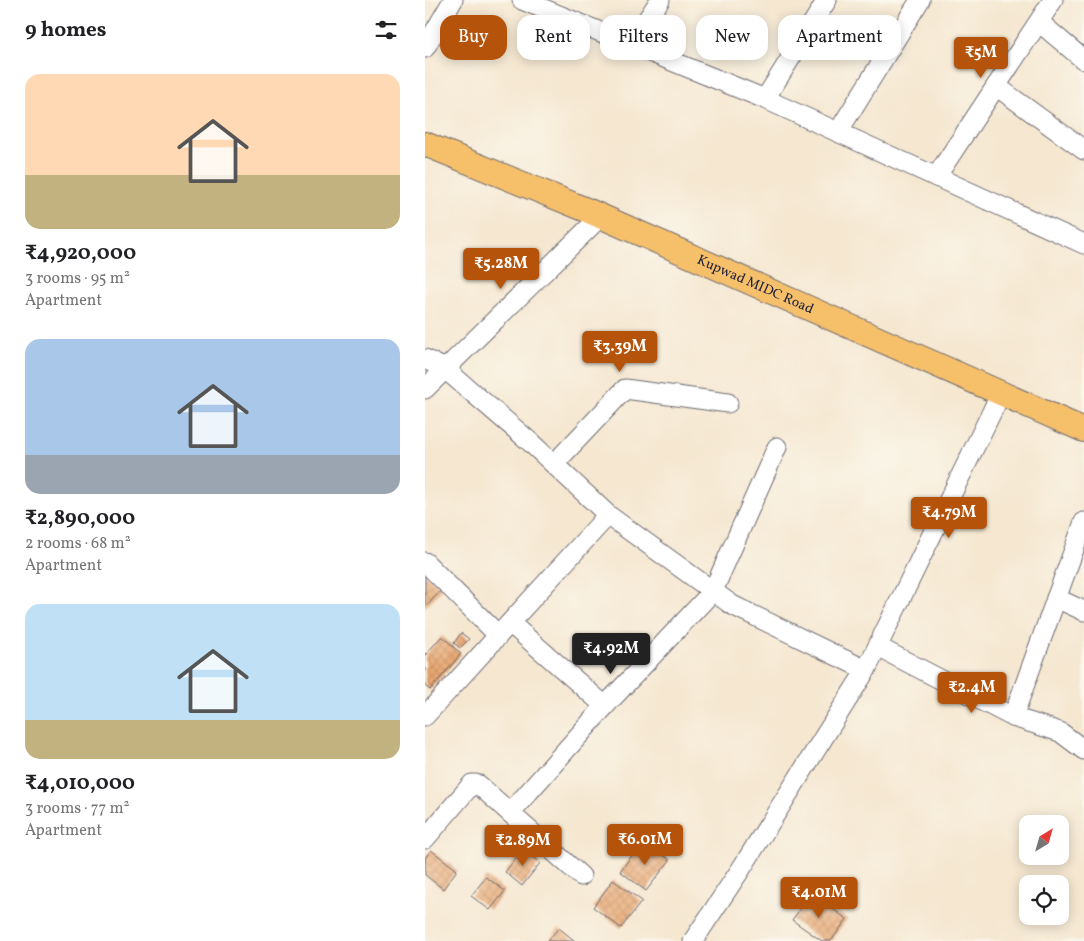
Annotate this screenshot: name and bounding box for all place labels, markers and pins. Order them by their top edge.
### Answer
pin: ₹5M [957,36,1005,79]
pin: ₹5.28M [460,248,542,290]
pin: ₹3.39M [579,330,661,373]
pin: ₹4.79M [908,496,990,539]
pin: ₹4.92M [570,632,652,675]
pin: ₹2.4M [937,672,1007,714]
pin: ₹2.89M [482,824,564,867]
pin: ₹6.01M [604,824,686,866]
pin: ₹4.01M [778,876,860,919]

